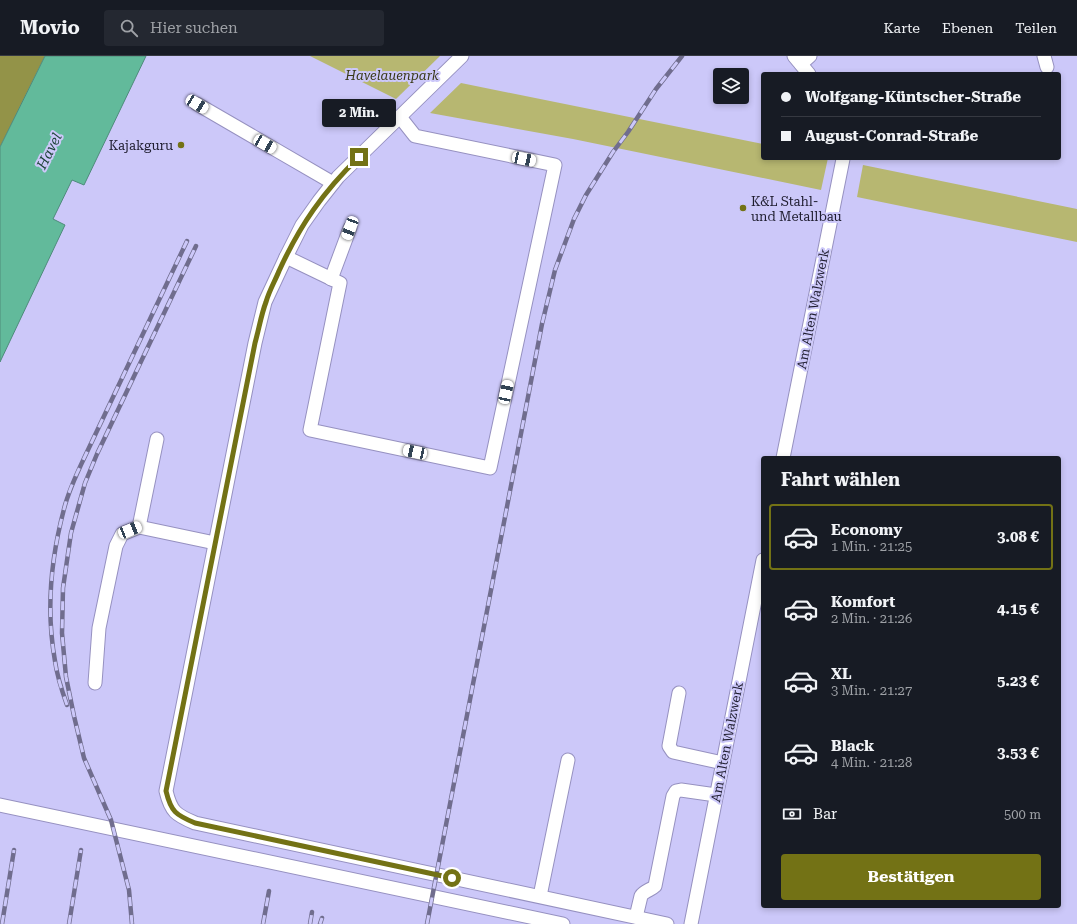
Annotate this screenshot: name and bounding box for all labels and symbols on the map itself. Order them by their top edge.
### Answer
park label: Havelauenpark [344,68,440,83]
car [184,93,210,115]
callout: 2 Min. [322,99,396,127]
water label: Havel [33,130,65,173]
car [252,133,278,155]
place label: Kajakguru [109,138,173,153]
marker: Kajakguru [176,140,186,150]
route end [350,148,368,166]
car [511,151,537,167]
place label: K&L Stahl- und Metallbau [751,194,842,224]
marker: K&L Stahl- und Metallbau [738,203,748,213]
car [340,215,360,241]
street label: Am Alten Walzwerk [794,248,832,370]
car [498,379,514,405]
car [402,444,428,460]
car [117,520,143,540]
street label: Am Alten Walzwerk [708,681,746,803]
route start [443,869,461,887]

